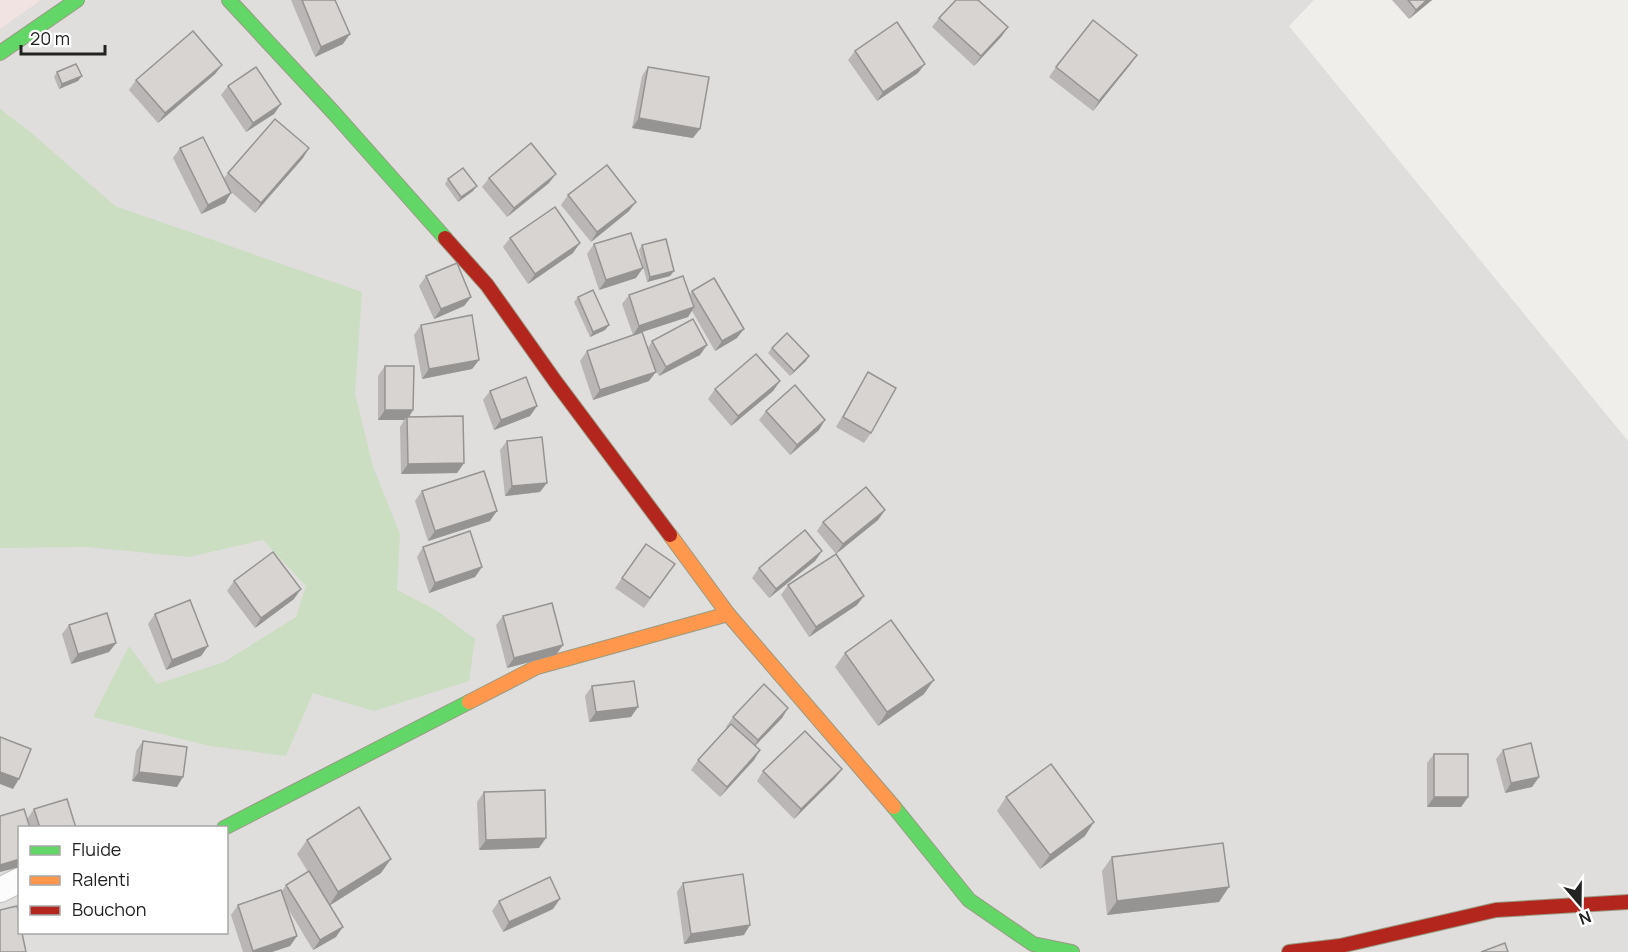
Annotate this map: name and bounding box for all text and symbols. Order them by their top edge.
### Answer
scale bar [21,18,105,56]
text: 20 m [30,26,70,50]
legend [18,826,228,934]
text: Fluide [72,837,121,861]
text: Ralenti [72,867,130,891]
north arrow [1550,874,1610,934]
text: Bouchon [72,897,146,921]
text: N [1576,906,1594,930]

